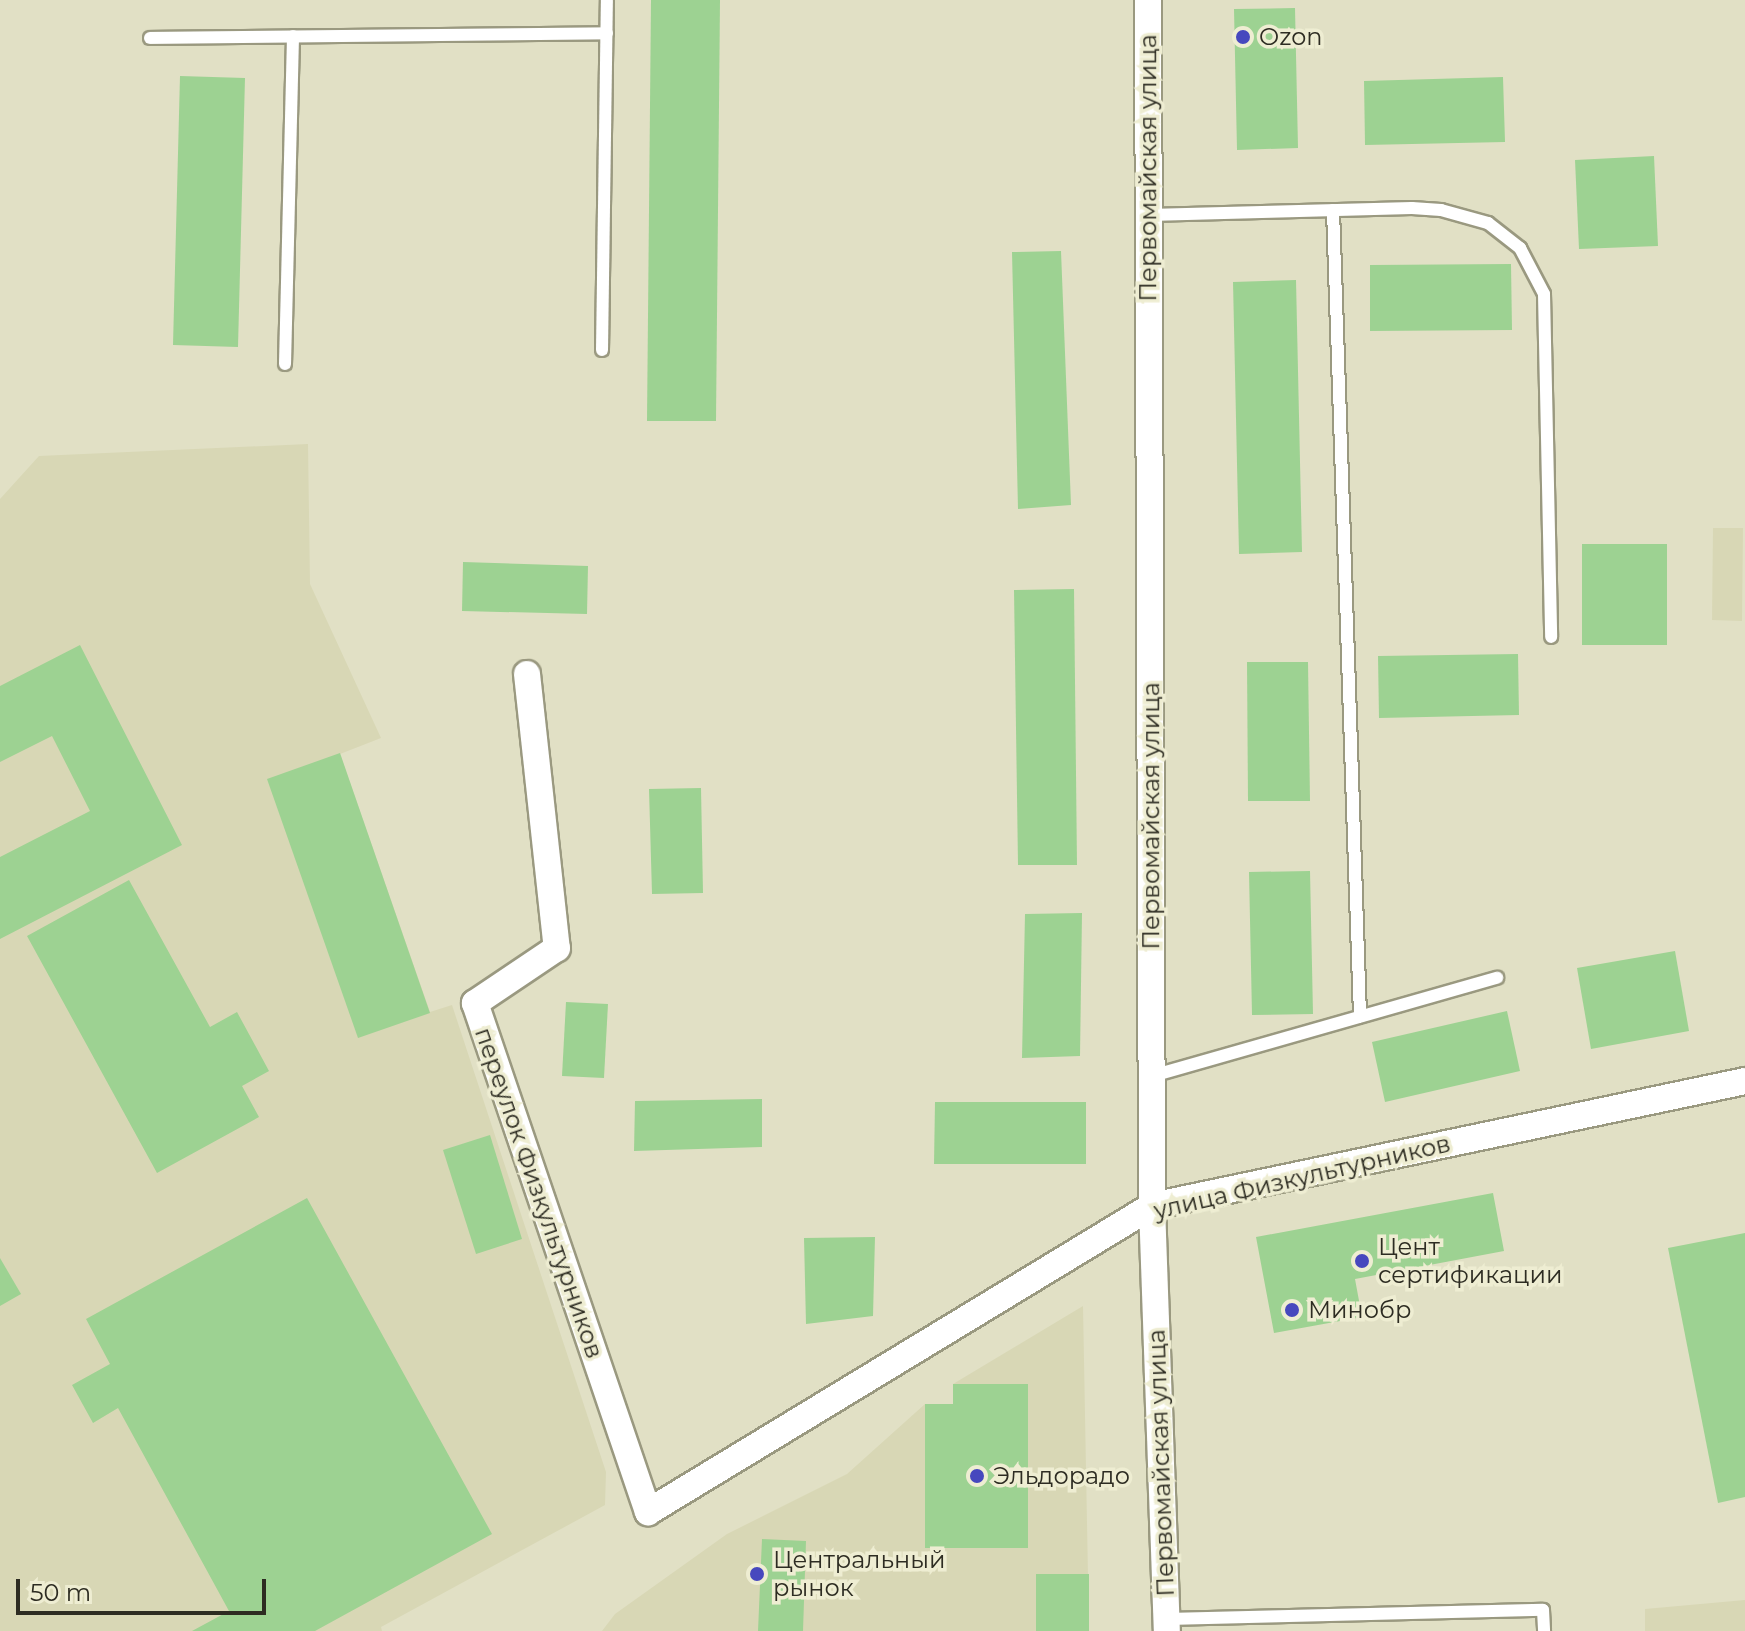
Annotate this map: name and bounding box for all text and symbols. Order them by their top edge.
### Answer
place label: Ozon [1259,23,1322,51]
marker: Ozon [1234,28,1252,46]
street label: Первомайская улица [1134,34,1162,302]
street label: Первомайская улица [1137,682,1165,950]
street label: переулок Физкультурников [469,1024,609,1362]
street label: улица Физкультурников [1151,1129,1453,1225]
place label: Цент сертификации [1378,1233,1562,1289]
marker: Цент сертификации [1353,1252,1371,1270]
place label: Минобр [1308,1296,1411,1324]
marker: Минобр [1283,1301,1301,1319]
street label: Первомайская улица [1142,1329,1180,1597]
place label: Эльдорадо [993,1462,1130,1490]
marker: Эльдорадо [968,1467,986,1485]
place label: Центральный рынок [773,1546,945,1602]
scale bar [20,1563,270,1613]
marker: Центральный рынок [748,1565,766,1583]
text: 50 m [30,1578,91,1607]

